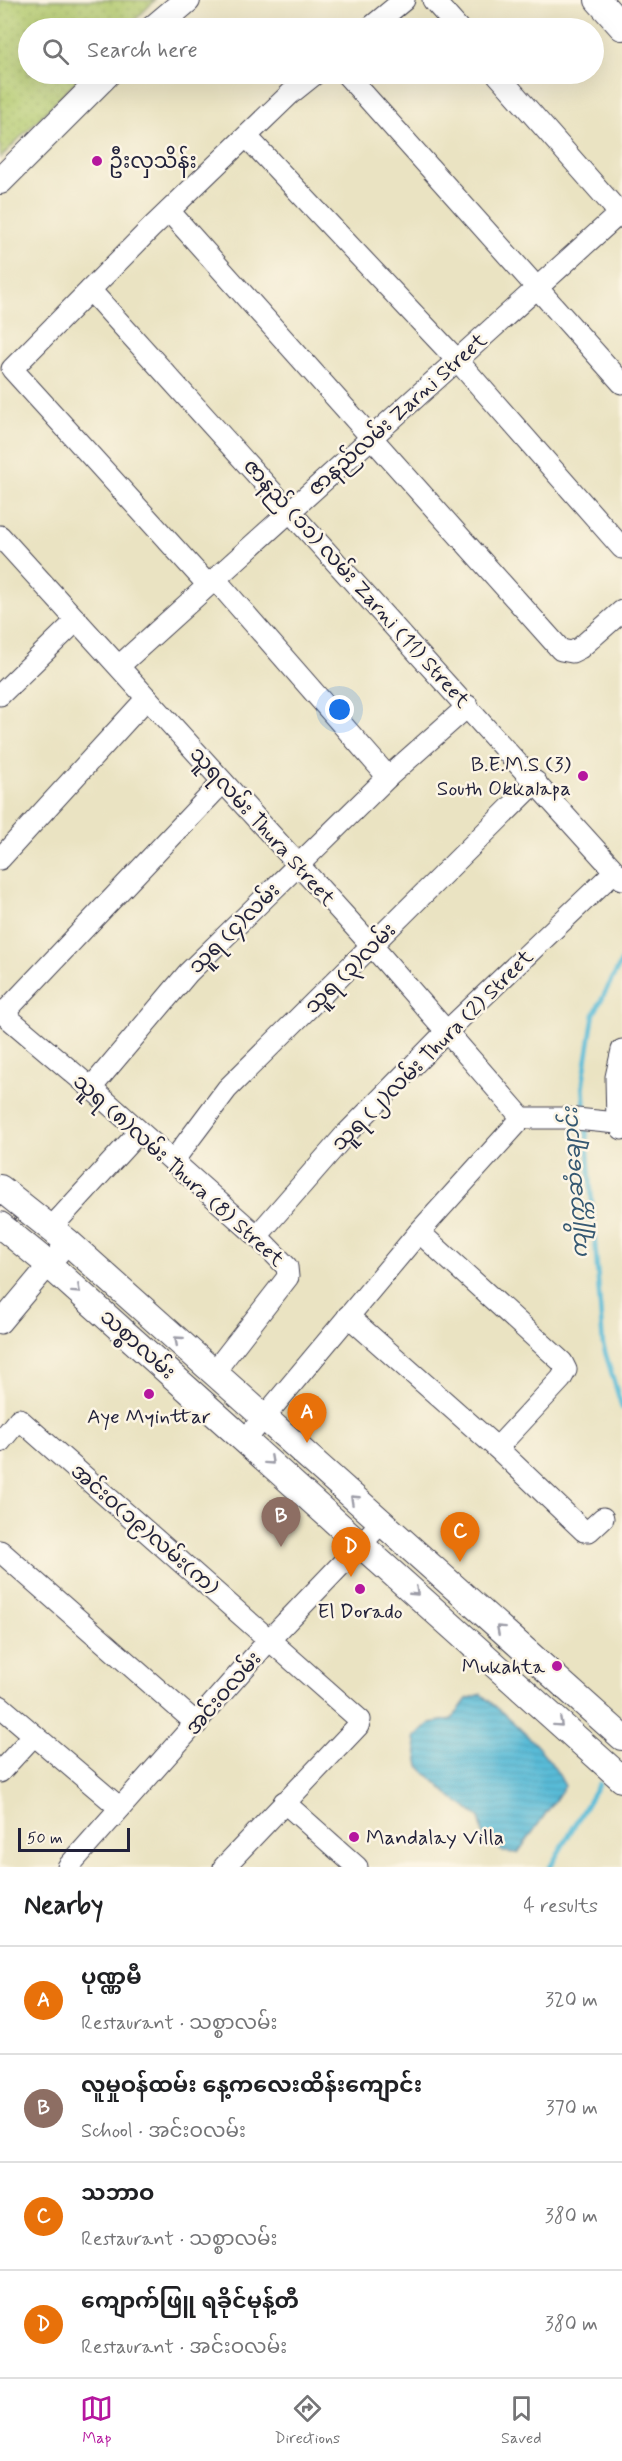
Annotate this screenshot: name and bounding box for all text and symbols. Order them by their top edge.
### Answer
search box [18,18,604,84]
icon: search [39,35,72,68]
text: Search here [87,37,198,65]
place label: ဦးလှသိန်း [109,145,197,178]
marker: ဦးလှသိန်း [90,154,104,168]
street label: ဇာနည်လမ်း Zarni Street [300,324,495,504]
street label: ဇာနည် (၁၁) လမ်း Zarni (11) Street [235,451,479,716]
your location [325,695,354,724]
street label: သူရလမ်း Thura Street [182,739,344,914]
place label: B.E.M.S (3) South Okkalapa [437,751,572,803]
marker: B.E.M.S (3) South Okkalapa [576,769,590,783]
street label: သူရ (၄)လမ်း [181,875,288,982]
street label: သူရ (၃)လမ်း [297,915,404,1022]
street label: သူရ (၂)လမ်း Thura (2) Street [324,941,542,1159]
street label: သူရ (၈)လမ်း Thura (8) Street [65,1066,293,1275]
water label: ကျိုက္ကဆံချောင်း [554,1105,598,1260]
one-way arrow [70,1283,81,1294]
street label: သစ္စာလမ်း [92,1301,183,1388]
one-way arrow [175,1336,185,1347]
marker: Aye Myinttar [142,1387,156,1401]
pin: A [288,1394,326,1443]
place label: Aye Myinttar [87,1403,211,1431]
one-way arrow [263,1454,274,1465]
street label: အင်းဝ(၁၉)လမ်း(က) [63,1455,227,1604]
one-way arrow [351,1495,362,1506]
pin: B [262,1498,300,1547]
pin: C [440,1512,480,1562]
pin: D [332,1528,370,1577]
marker: El Dorado [353,1582,367,1596]
one-way arrow [408,1585,418,1596]
place label: El Dorado [317,1598,403,1626]
one-way arrow [496,1625,507,1636]
street label: အင်းဝလမ်း [177,1644,268,1742]
place label: Mukahta [462,1653,545,1681]
marker: Mukahta [550,1659,564,1673]
one-way arrow [552,1716,563,1727]
place label: Mandalay Villa [366,1824,504,1852]
scale bar [18,1825,130,1852]
text: 50 m [27,1828,63,1849]
marker: Mandalay Villa [347,1830,361,1844]
text: Nearby [24,1889,103,1923]
text: 4 results [523,1893,598,1920]
text: ပုဏ္ဏမီ [81,1964,141,1992]
text: A [37,1987,50,2014]
text: 320 m [545,1987,598,2014]
text: Restaurant · သစ္စာလမ်း [81,2010,277,2037]
text: လူမှုဝန်ထမ်း နေ့ကလေးထိန်းကျောင်း [81,2072,422,2100]
text: B [37,2095,50,2122]
text: 370 m [546,2095,598,2122]
text: School · အင်းဝလမ်း [81,2118,246,2145]
text: သဘာဝ [81,2180,154,2208]
text: C [36,2203,51,2230]
text: 380 m [545,2203,598,2230]
text: Restaurant · သစ္စာလမ်း [81,2226,277,2253]
text: ကျောက်ဖြူ ရခိုင်မုန့်တီ [81,2288,299,2316]
text: D [37,2311,50,2338]
text: 380 m [545,2311,598,2338]
text: Restaurant · အင်းဝလမ်း [81,2334,287,2361]
tab: Map [80,2392,113,2449]
tab: Directions [274,2392,340,2449]
tab: Saved [501,2392,542,2449]

